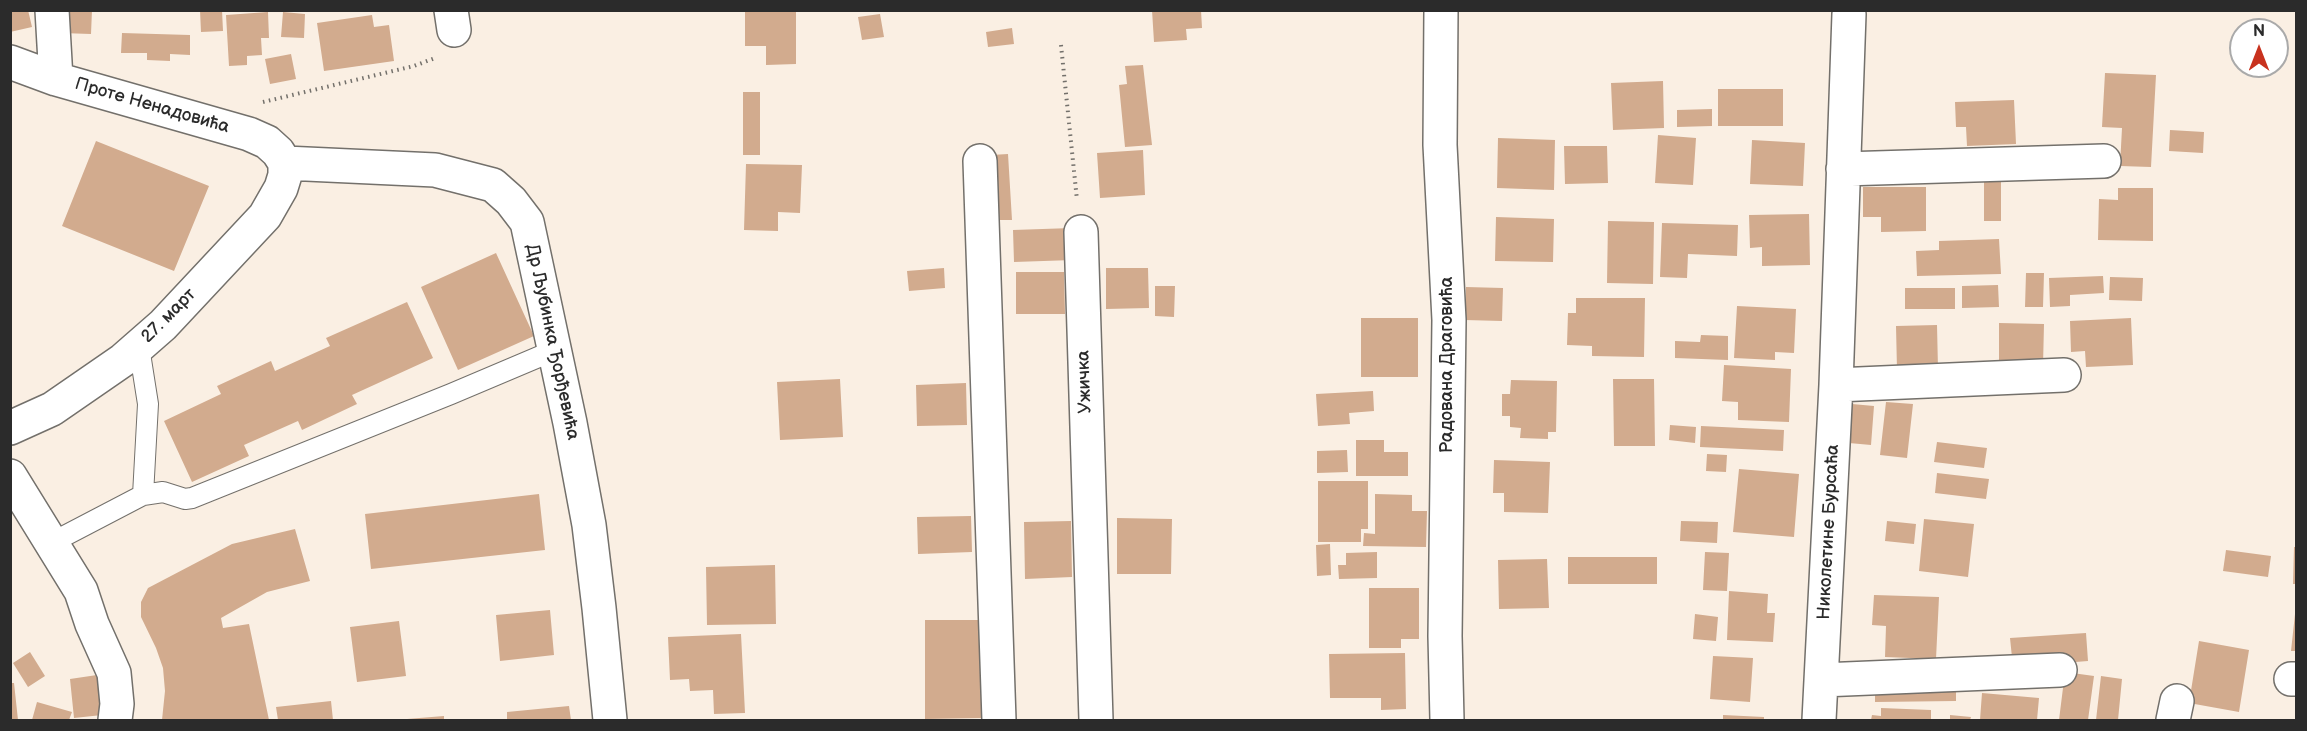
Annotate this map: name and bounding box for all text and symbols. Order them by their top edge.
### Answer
north arrow [2229,18,2289,78]
text: N [2253,22,2265,41]
street label: Проте Ненадовића [72,74,232,138]
street label: Др Љубинка Ђорђевића [521,242,583,442]
street label: Радована Драговића [1436,277,1458,453]
street label: 27. март [137,284,201,348]
street label: Ужичка [1073,350,1097,414]
street label: Николетине Бурсаћа [1814,444,1844,620]

